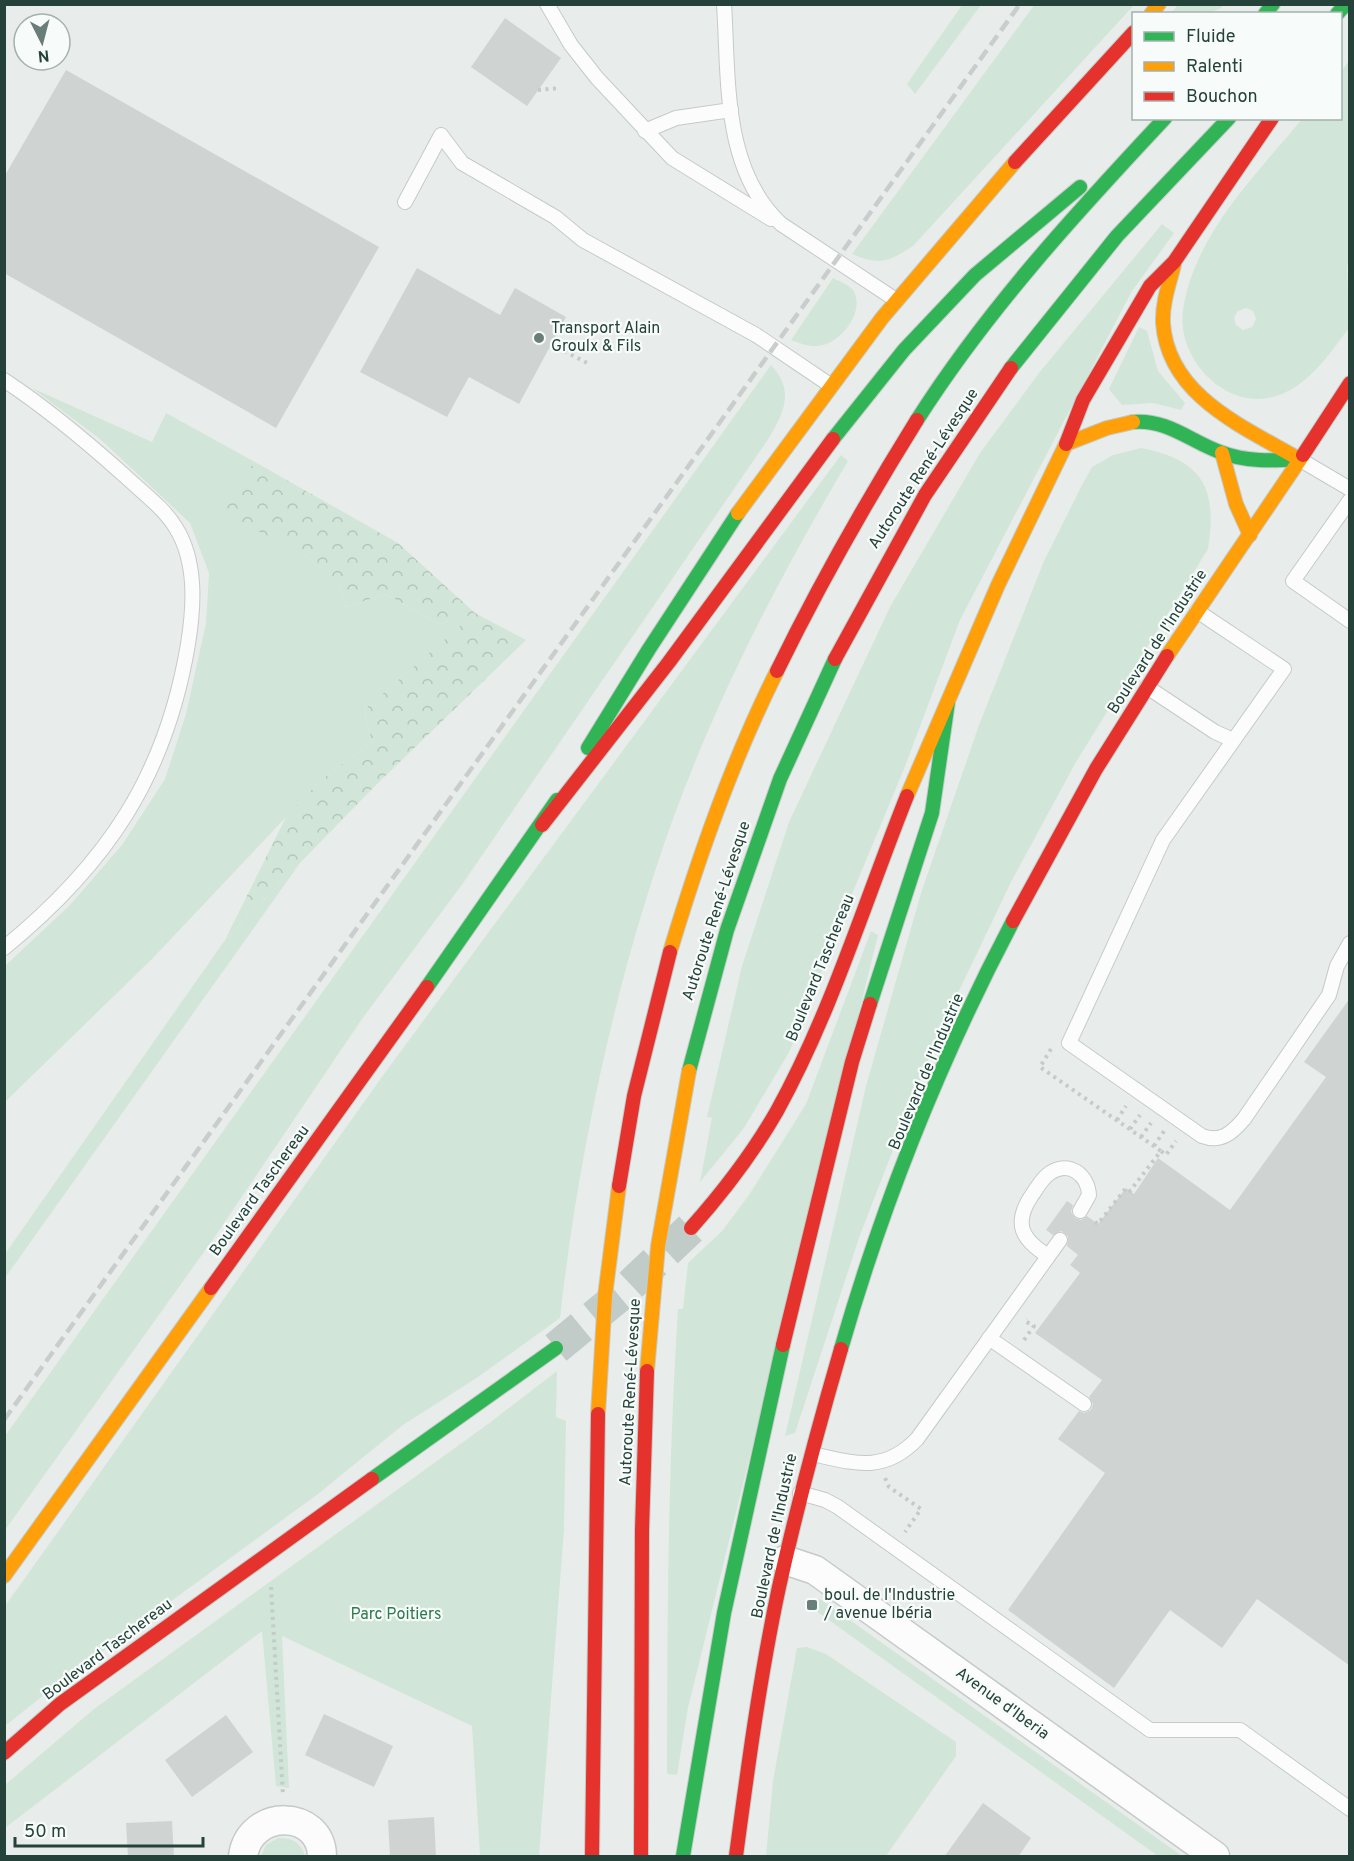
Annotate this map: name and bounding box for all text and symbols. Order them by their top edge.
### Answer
north arrow [12,12,72,72]
legend [1132,12,1342,120]
text: Fluide [1186,26,1235,49]
text: N [37,44,50,65]
text: Ralenti [1186,56,1243,79]
text: Bouchon [1186,86,1258,109]
place label: Transport Alain Groulx & Fils [551,319,660,357]
marker: Transport Alain Groulx & Fils [532,331,546,345]
street label: Autoroute René-Lévesque [865,385,983,553]
street label: Boulevard de l'Industrie [1104,566,1212,718]
street label: Autoroute René-Lévesque [678,819,756,1003]
street label: Boulevard Taschereau [782,891,860,1045]
street label: Boulevard de l'Industrie [885,991,969,1153]
street label: Boulevard Taschereau [206,1121,314,1261]
street label: Autoroute René-Lévesque [616,1298,646,1486]
street label: Boulevard de l'Industrie [748,1452,802,1620]
place label: boul. de l'Industrie / avenue Ibéria [823,1586,955,1624]
street label: Boulevard Taschereau [39,1595,177,1705]
marker: boul. de l'Industrie / avenue Ibéria [805,1598,819,1612]
park label: Parc Poitiers [350,1605,442,1625]
street label: Avenue d'Iberia [951,1663,1053,1745]
scale bar [15,1810,202,1848]
text: 50 m [24,1821,66,1844]

